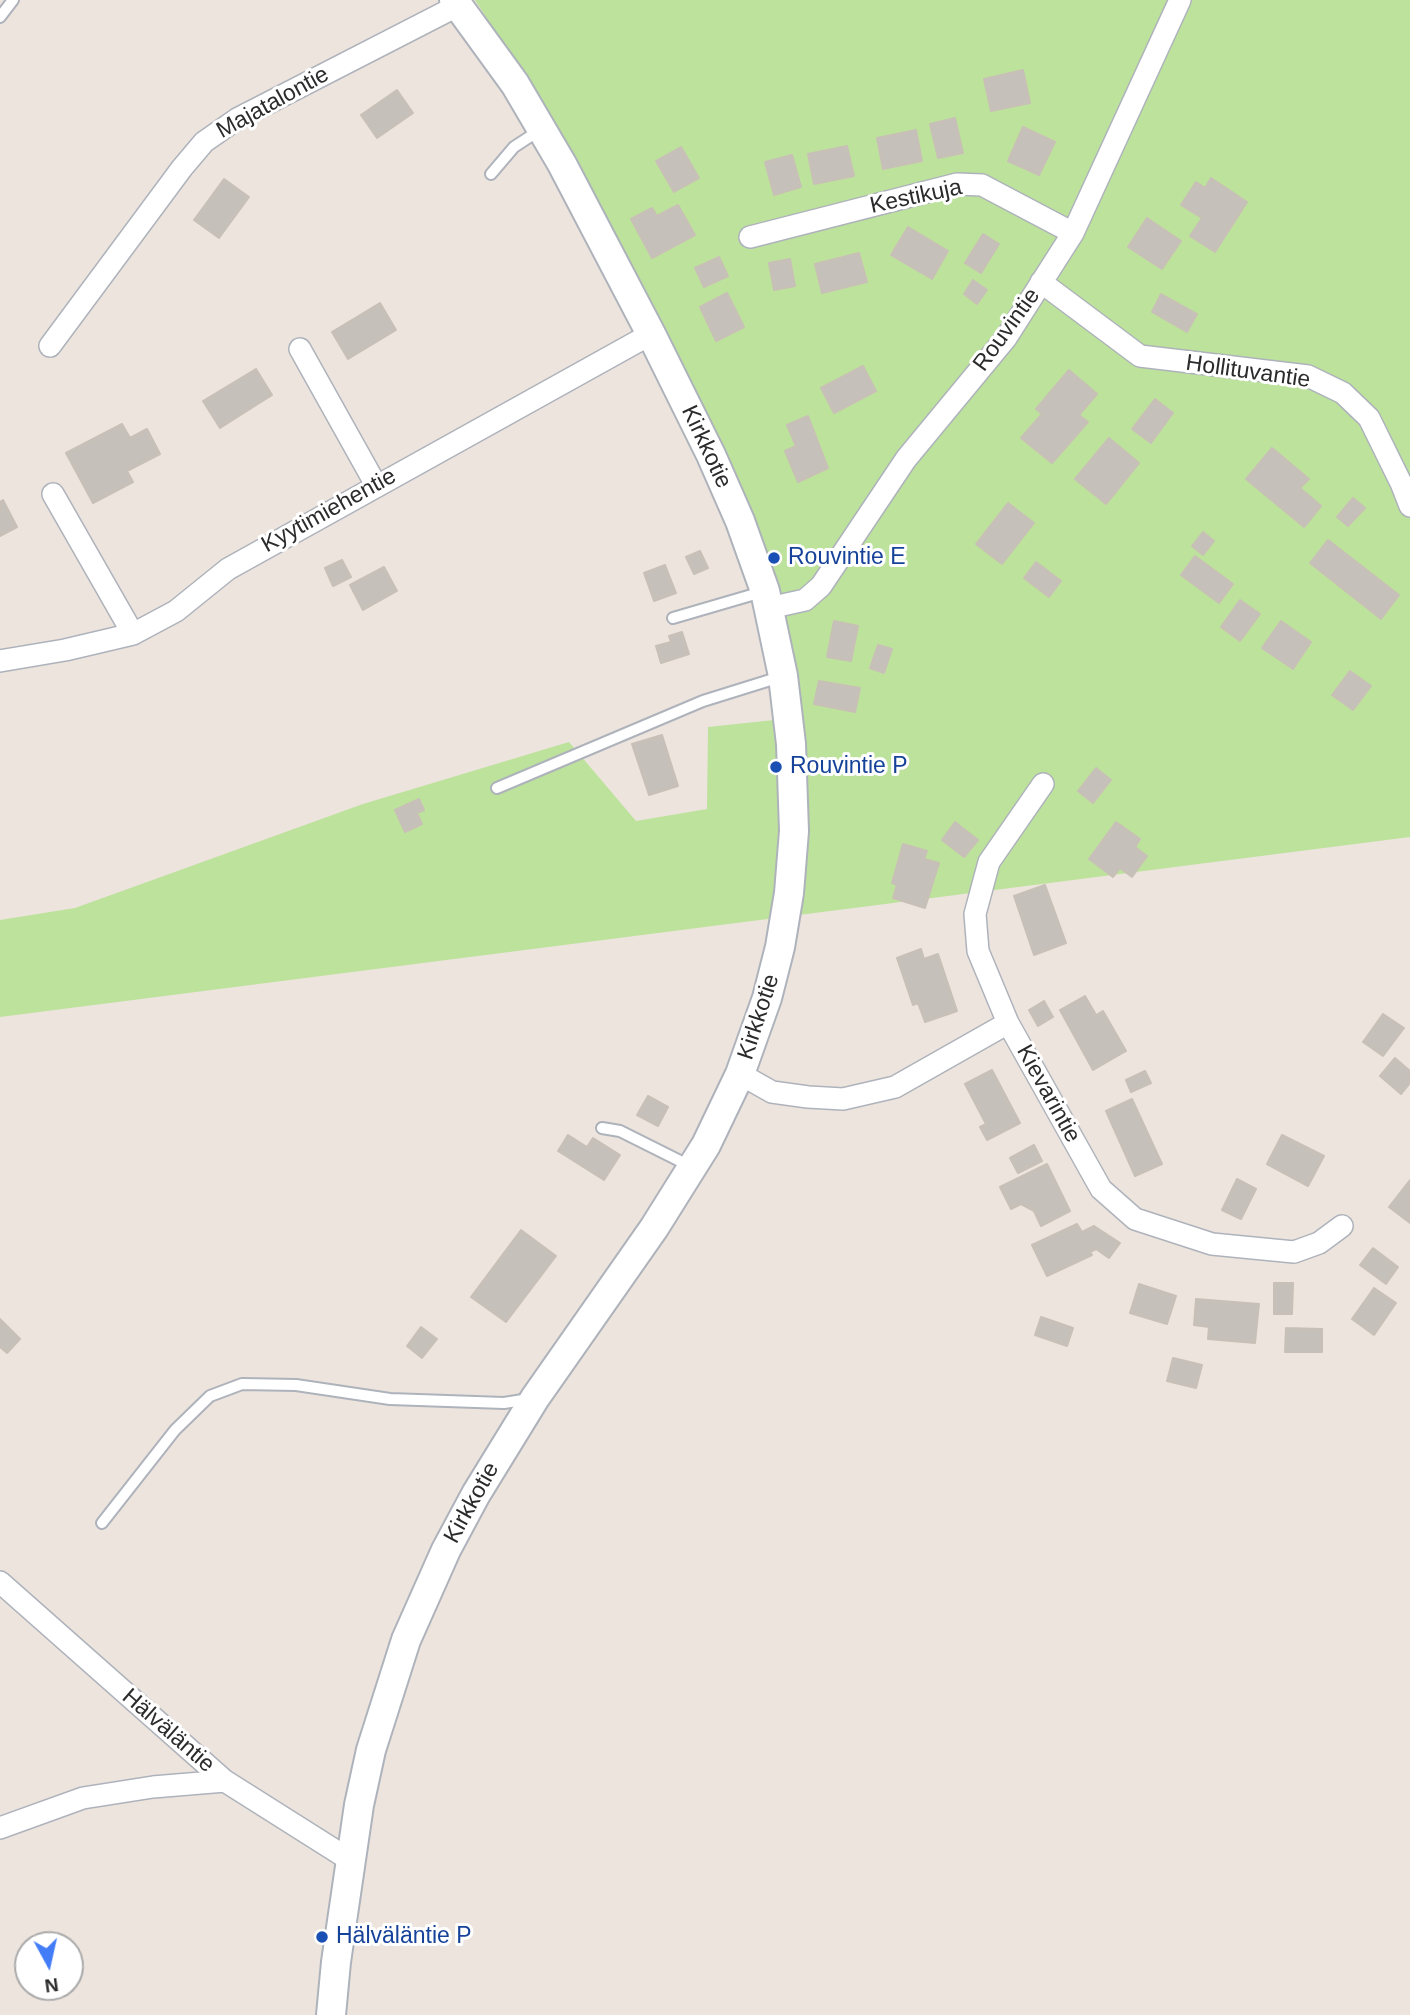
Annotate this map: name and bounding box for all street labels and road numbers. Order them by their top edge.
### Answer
street label: Majatalontie [212,61,334,145]
street label: Kestikuja [867,174,965,220]
street label: Rouvintie [968,283,1046,377]
street label: Hollituvantie [1184,350,1312,394]
street label: Kirkkotie [675,401,737,493]
street label: Kyytimiehentie [257,463,401,559]
street label: Kirkkotie [732,971,786,1063]
street label: Kievarintie [1010,1040,1086,1148]
street label: Kirkkotie [439,1458,505,1548]
street label: Hälväläntie [116,1683,220,1779]

